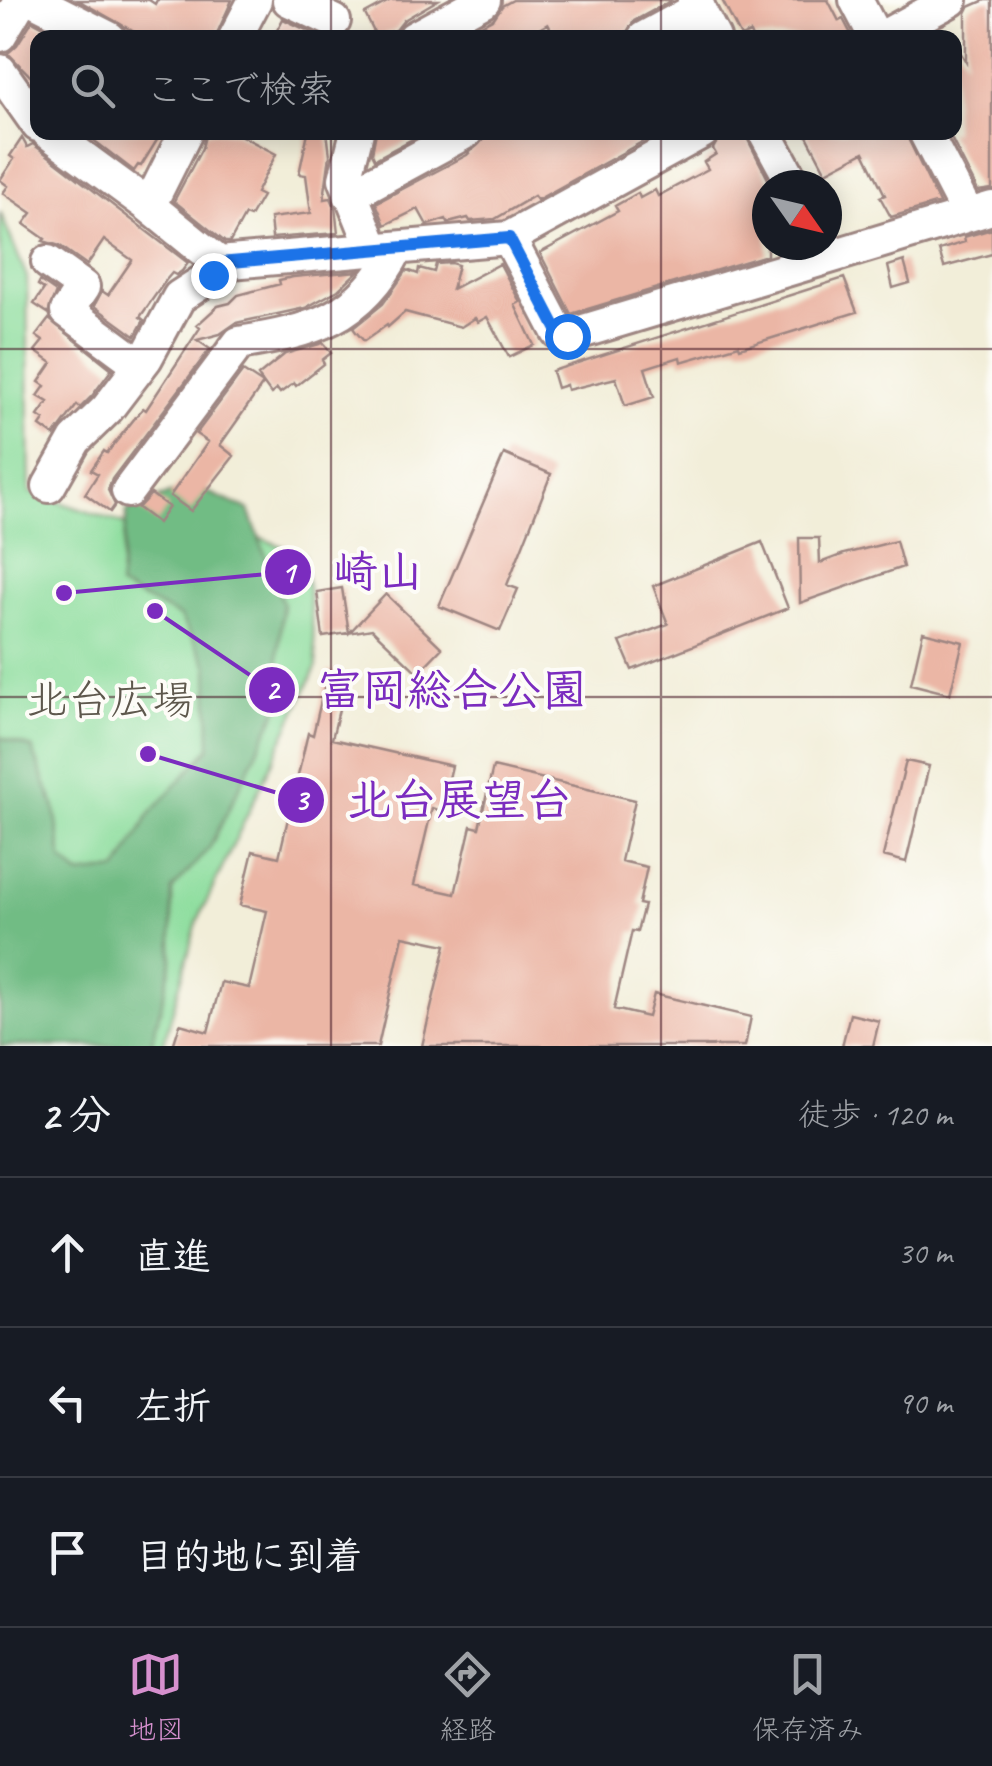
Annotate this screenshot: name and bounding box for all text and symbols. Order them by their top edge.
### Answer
search box [30,30,962,140]
icon: search [65,58,120,113]
text: ここで検索 [145,66,335,113]
north arrow [752,170,842,260]
route end [191,253,237,299]
route start [545,314,591,360]
callout: 崎山 [263,534,443,609]
text: 崎山 [333,544,423,601]
text: 1 [281,553,298,591]
callout: 富岡総合公園 [247,652,607,727]
text: 富岡総合公園 [317,662,587,719]
text: 2 [265,671,281,709]
park label: 北台広場 [26,674,194,727]
callout: 北台展望台 [276,762,591,837]
text: 北台展望台 [346,772,572,829]
text: 3 [294,781,310,819]
text: 2 分 [40,1089,111,1142]
text: 徒歩 · 120 m [798,1094,952,1135]
icon: ahead [40,1225,95,1280]
text: 30 m [898,1232,952,1273]
text: 直進 [135,1233,211,1280]
icon: left [40,1375,95,1430]
text: 90 m [898,1382,952,1423]
text: 左折 [135,1383,211,1430]
icon: arrive [40,1525,95,1580]
text: 目的地に到着 [135,1533,363,1580]
tab: 地図 [128,1647,184,1747]
tab: 経路 [440,1647,496,1747]
tab: 保存済み [752,1647,864,1747]

